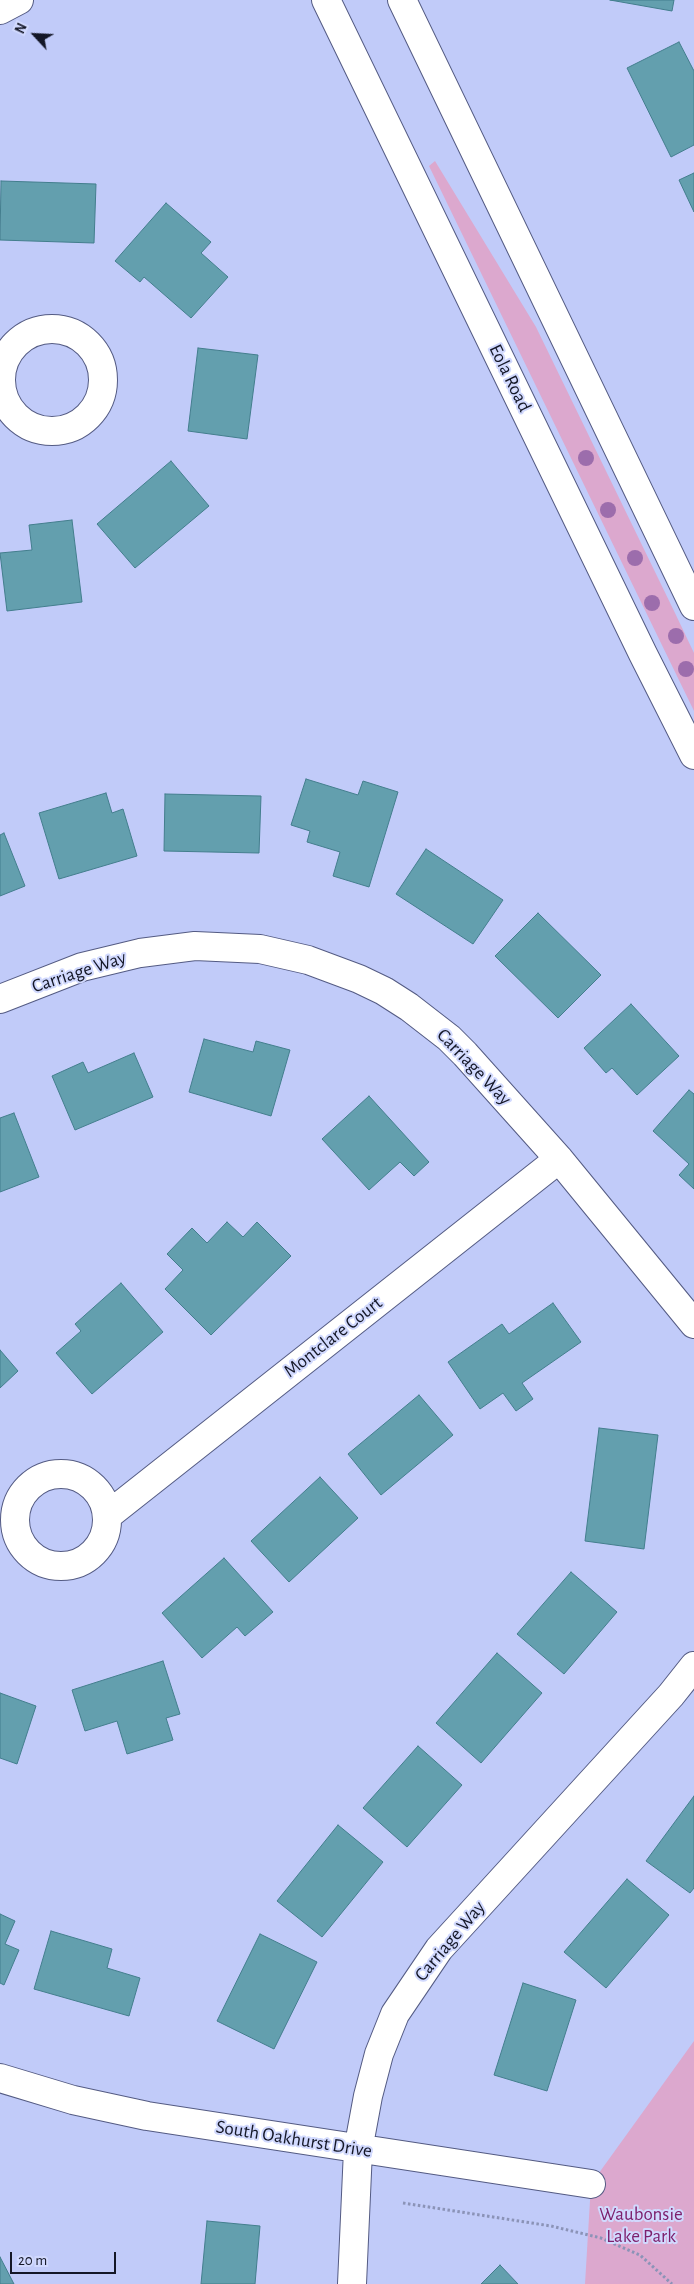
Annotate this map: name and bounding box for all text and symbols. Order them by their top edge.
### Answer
north arrow [10,10,60,60]
text: N [13,21,30,36]
street label: Eola Road [484,340,536,416]
street label: Carriage Way [29,946,129,998]
street label: Carriage Way [432,1024,516,1110]
street label: Montclare Court [279,1292,387,1382]
street label: Carriage Way [410,1896,490,1986]
street label: South Oakhurst Drive [214,2115,374,2163]
park label: Waubonsie Lake Park [599,2203,683,2247]
scale bar [12,2242,119,2274]
text: 20 m [18,2253,47,2268]

